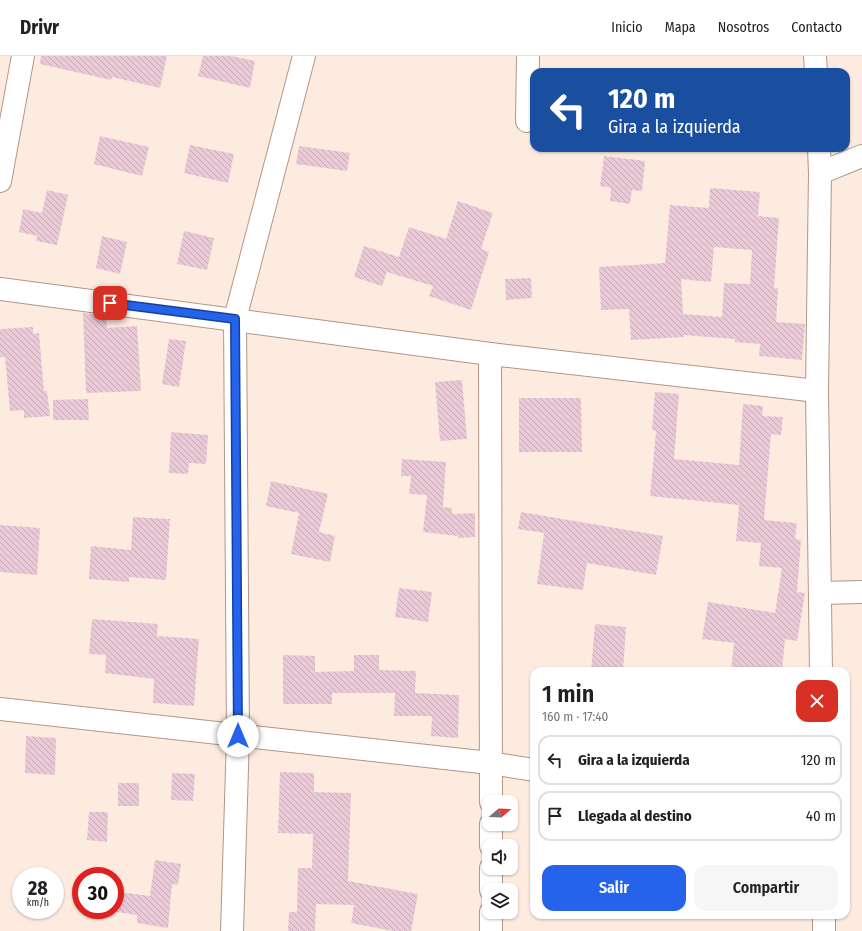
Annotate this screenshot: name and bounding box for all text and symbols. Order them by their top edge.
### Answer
text: Drivr [20,16,59,39]
text: Inicio [611,19,643,36]
text: Mapa [665,19,696,36]
text: Nosotros [718,19,769,36]
text: Contacto [791,19,842,36]
text: 120 m [608,82,675,115]
icon: left [542,84,594,136]
text: Gira a la izquierda [608,116,741,138]
pin [93,286,127,320]
icon: arrive [99,292,121,314]
text: 1 min [542,680,594,708]
button: close [796,680,838,722]
text: 160 m · 17:40 [542,709,608,724]
position arrow [217,715,259,757]
icon: left [544,749,566,771]
text: Gira a la izquierda [578,751,690,769]
text: 120 m [801,751,836,769]
north arrow [482,795,518,831]
map controls [482,795,518,919]
icon: arrive [544,805,566,827]
text: Llegada al destino [578,807,692,825]
text: 40 m [806,807,836,825]
button: sound [482,839,518,875]
button: Salir [542,865,686,911]
button: Compartir [694,865,838,911]
speed limit sign: 30 [72,867,124,919]
text: 28 [28,876,48,900]
button: layers [482,883,518,919]
text: km/h [27,897,49,909]

